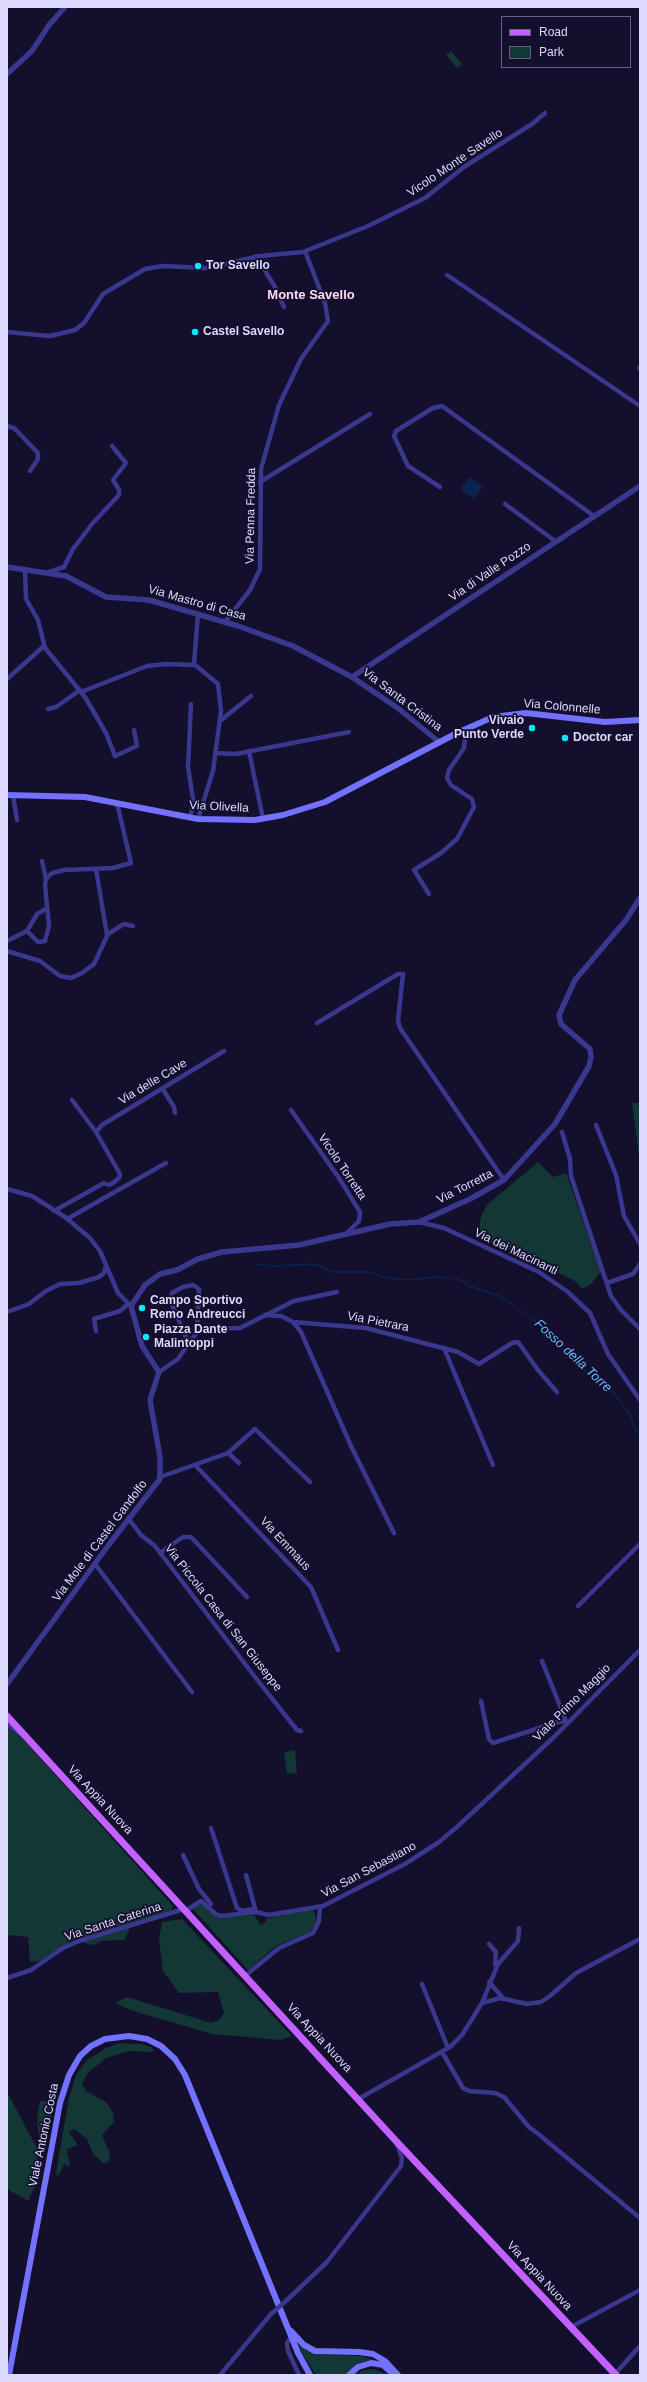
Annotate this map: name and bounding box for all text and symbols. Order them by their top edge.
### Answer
legend [501,16,631,68]
text: Road [539,25,568,39]
text: Park [539,45,564,59]
street label: Vicolo Monte Savello [405,126,505,200]
place label: Tor Savello [206,259,270,273]
marker: Tor Savello [193,261,203,271]
district label: Monte Savello [267,287,355,303]
place label: Castel Savello [203,325,284,339]
marker: Castel Savello [190,327,200,337]
street label: Via Penna Fredda [243,468,259,564]
street label: Via di Valle Pozzo [446,539,534,605]
street label: Via Mastro di Casa [146,582,248,624]
street label: Via Santa Cristina [359,665,445,735]
street label: Via Colonnelle [523,696,601,718]
place label: Vivaio Punto Verde [454,714,524,742]
marker: Vivaio Punto Verde [527,723,537,733]
place label: Doctor car [573,731,633,745]
marker: Doctor car [560,733,570,743]
street label: Via Olivella [189,798,249,816]
street label: Via delle Cave [116,1056,190,1108]
street label: Vicolo Torretta [315,1131,369,1203]
street label: Via Torretta [434,1167,496,1207]
street label: Via dei Macinanti [472,1226,560,1278]
place label: Campo Sportivo Remo Andreucci [150,1294,245,1322]
marker: Campo Sportivo Remo Andreucci [137,1303,147,1313]
street label: Via Pietrara [346,1309,410,1335]
water label: Fosso della Torre [531,1316,615,1396]
place label: Piazza Dante Malintoppi [154,1323,227,1351]
marker: Piazza Dante Malintoppi [141,1332,151,1342]
street label: Via Mole di Castel Gandolfo [50,1477,150,1605]
street label: Via Emmaus [257,1514,313,1574]
street label: Via Piccola Casa di San Giuseppe [161,1542,285,1694]
street label: Viale Primo Maggio [530,1661,614,1745]
street label: Via Appia Nuova [64,1762,136,1838]
street label: Via San Sebastiano [319,1839,419,1901]
street label: Via Santa Caterina [63,1900,163,1944]
street label: Via Appia Nuova [283,2000,355,2076]
street label: Viale Antonio Costa [26,2082,62,2188]
street label: Via Appia Nuova [503,2238,575,2314]

